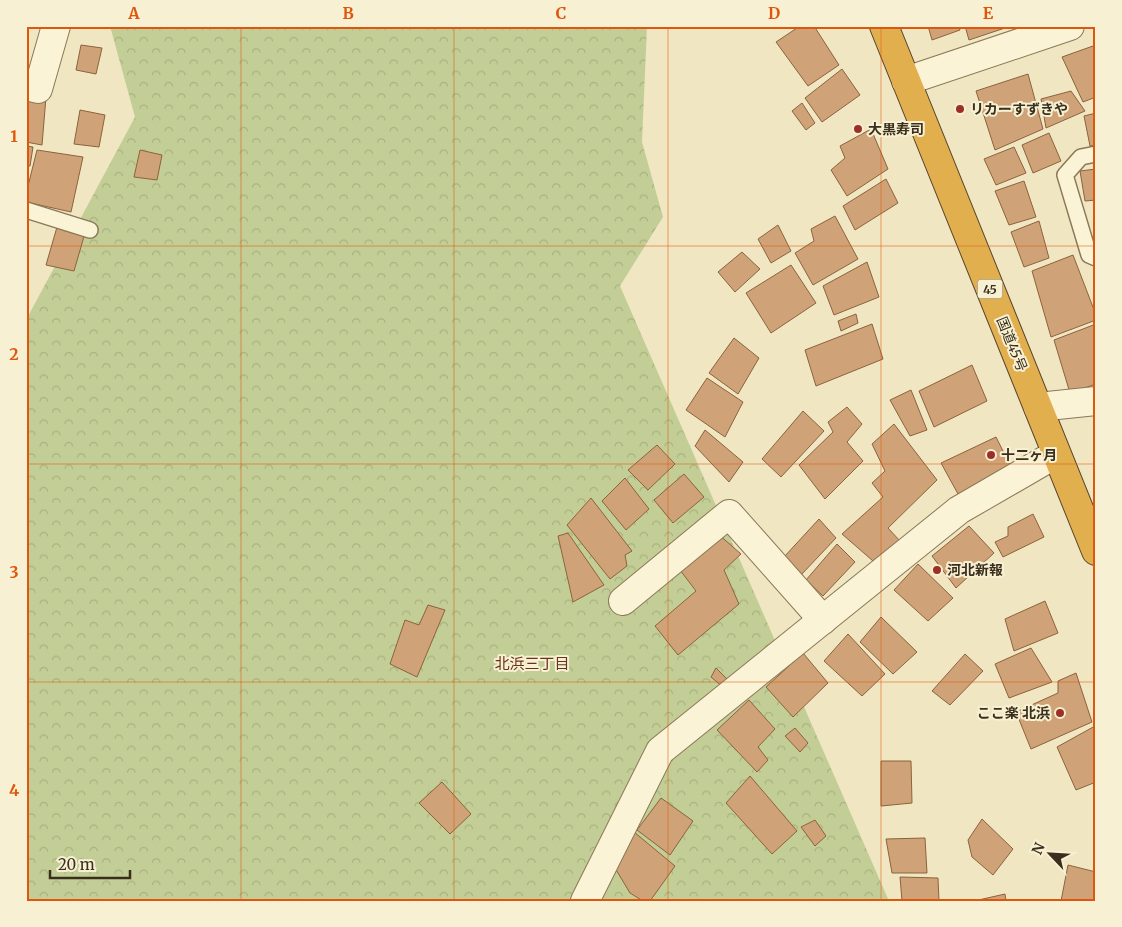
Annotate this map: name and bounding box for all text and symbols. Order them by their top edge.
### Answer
text: A [127,3,140,23]
text: B [342,3,354,23]
text: C [556,3,566,23]
text: D [768,3,780,23]
text: E [983,3,994,23]
place label: リカーすずきや [970,100,1068,118]
marker: リカーすずきや [954,103,966,115]
place label: 大黒寿司 [868,120,924,138]
marker: 大黒寿司 [852,123,864,135]
text: 1 [10,126,18,146]
road number: 45 [978,280,1002,298]
street label: 国道45号 [993,314,1031,374]
text: 2 [9,344,19,364]
place label: 十二ヶ月 [1001,446,1057,464]
marker: 十二ヶ月 [985,449,997,461]
place label: 河北新報 [947,561,1003,579]
text: 3 [9,562,19,582]
marker: 河北新報 [931,564,943,576]
district label: 北浜三丁目 [494,654,570,673]
place label: ここ楽 北浜 [977,704,1050,722]
marker: ここ楽 北浜 [1054,707,1066,719]
text: 4 [9,780,19,800]
north arrow [1024,830,1074,880]
text: N [1028,840,1049,857]
scale bar [50,847,130,879]
text: 20 m [58,855,95,874]

